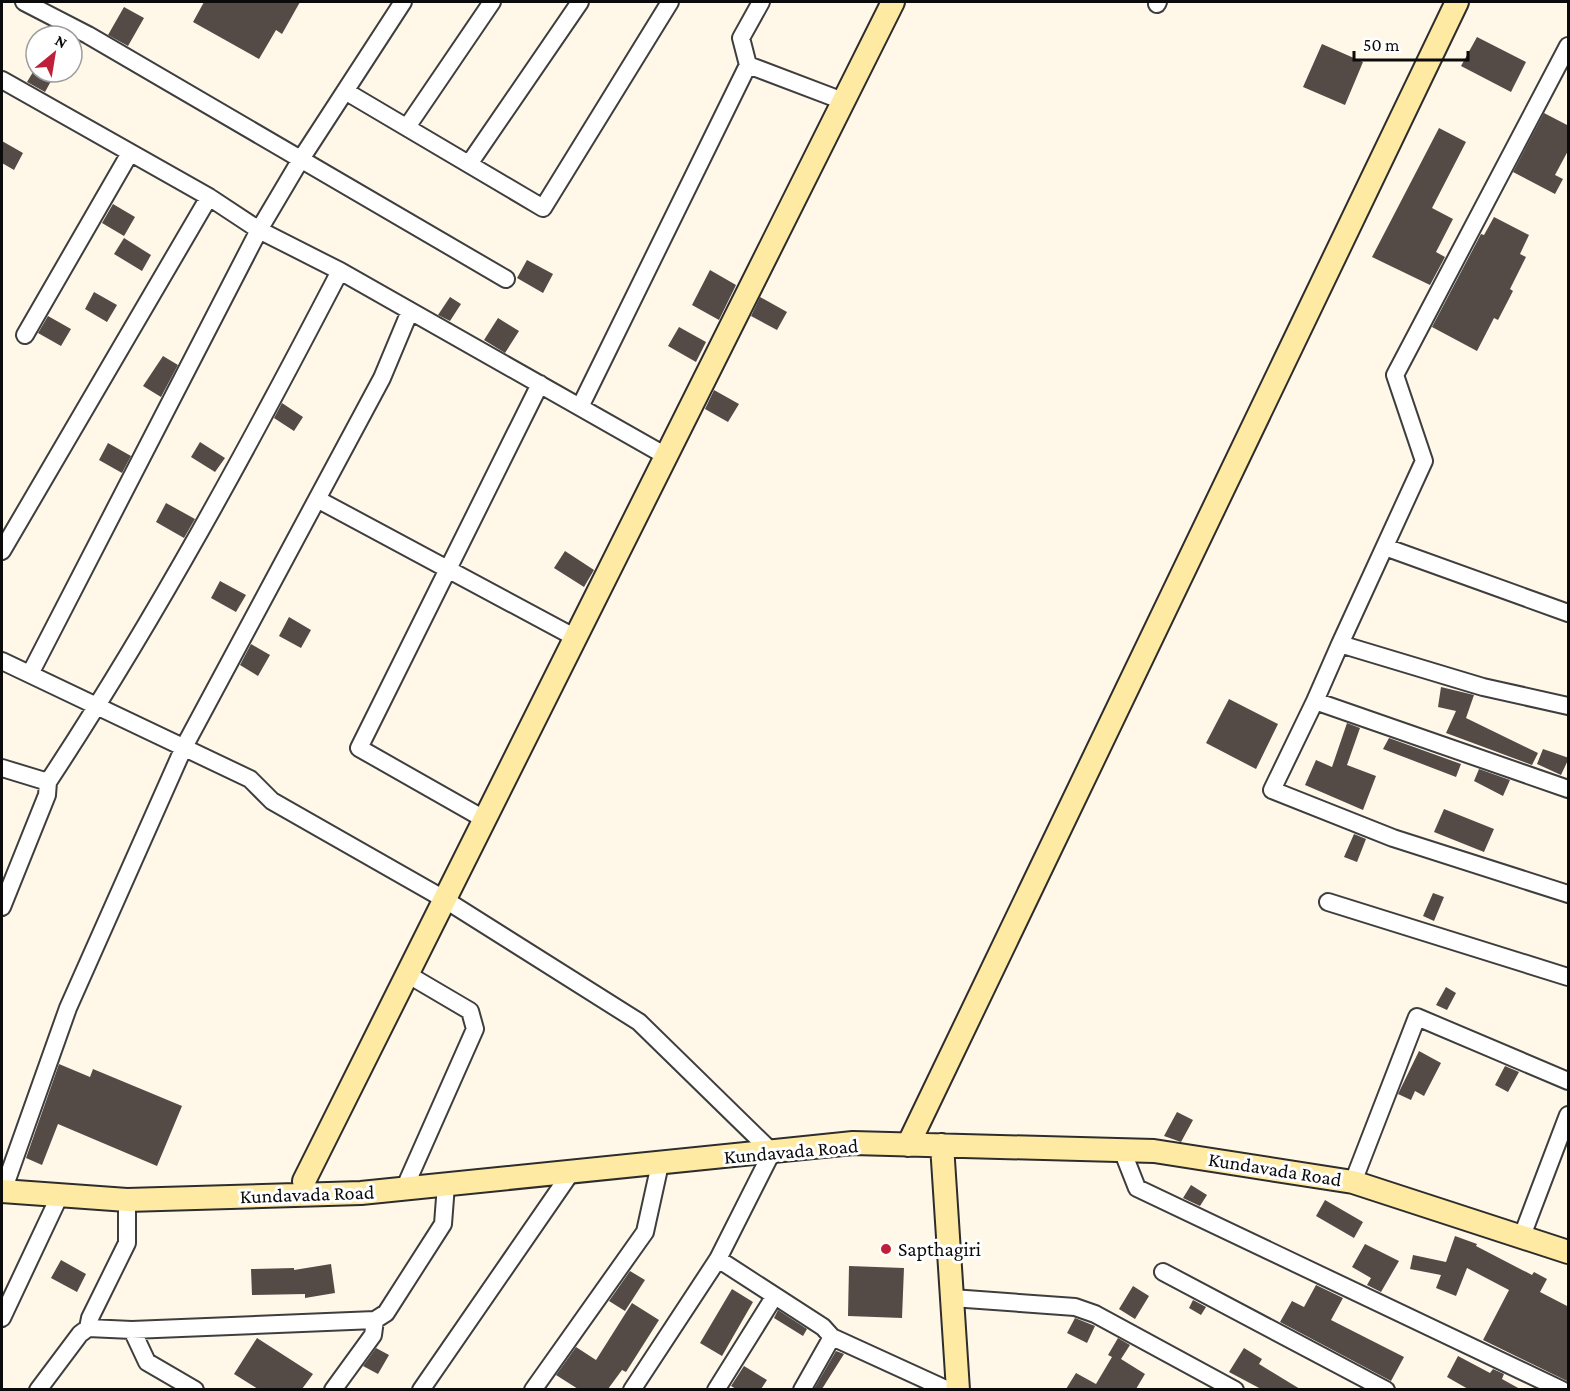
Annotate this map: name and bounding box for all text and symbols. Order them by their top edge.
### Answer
north arrow [24,24,84,84]
scale bar [1354,24,1468,62]
text: N [52,31,70,52]
text: 50 m [1363,35,1400,55]
street label: Kundavada Road [723,1134,859,1168]
street label: Kundavada Road [1207,1148,1344,1190]
street label: Kundavada Road [239,1181,375,1207]
place label: Sapthagiri [898,1238,981,1261]
marker: Sapthagiri [879,1242,893,1256]

